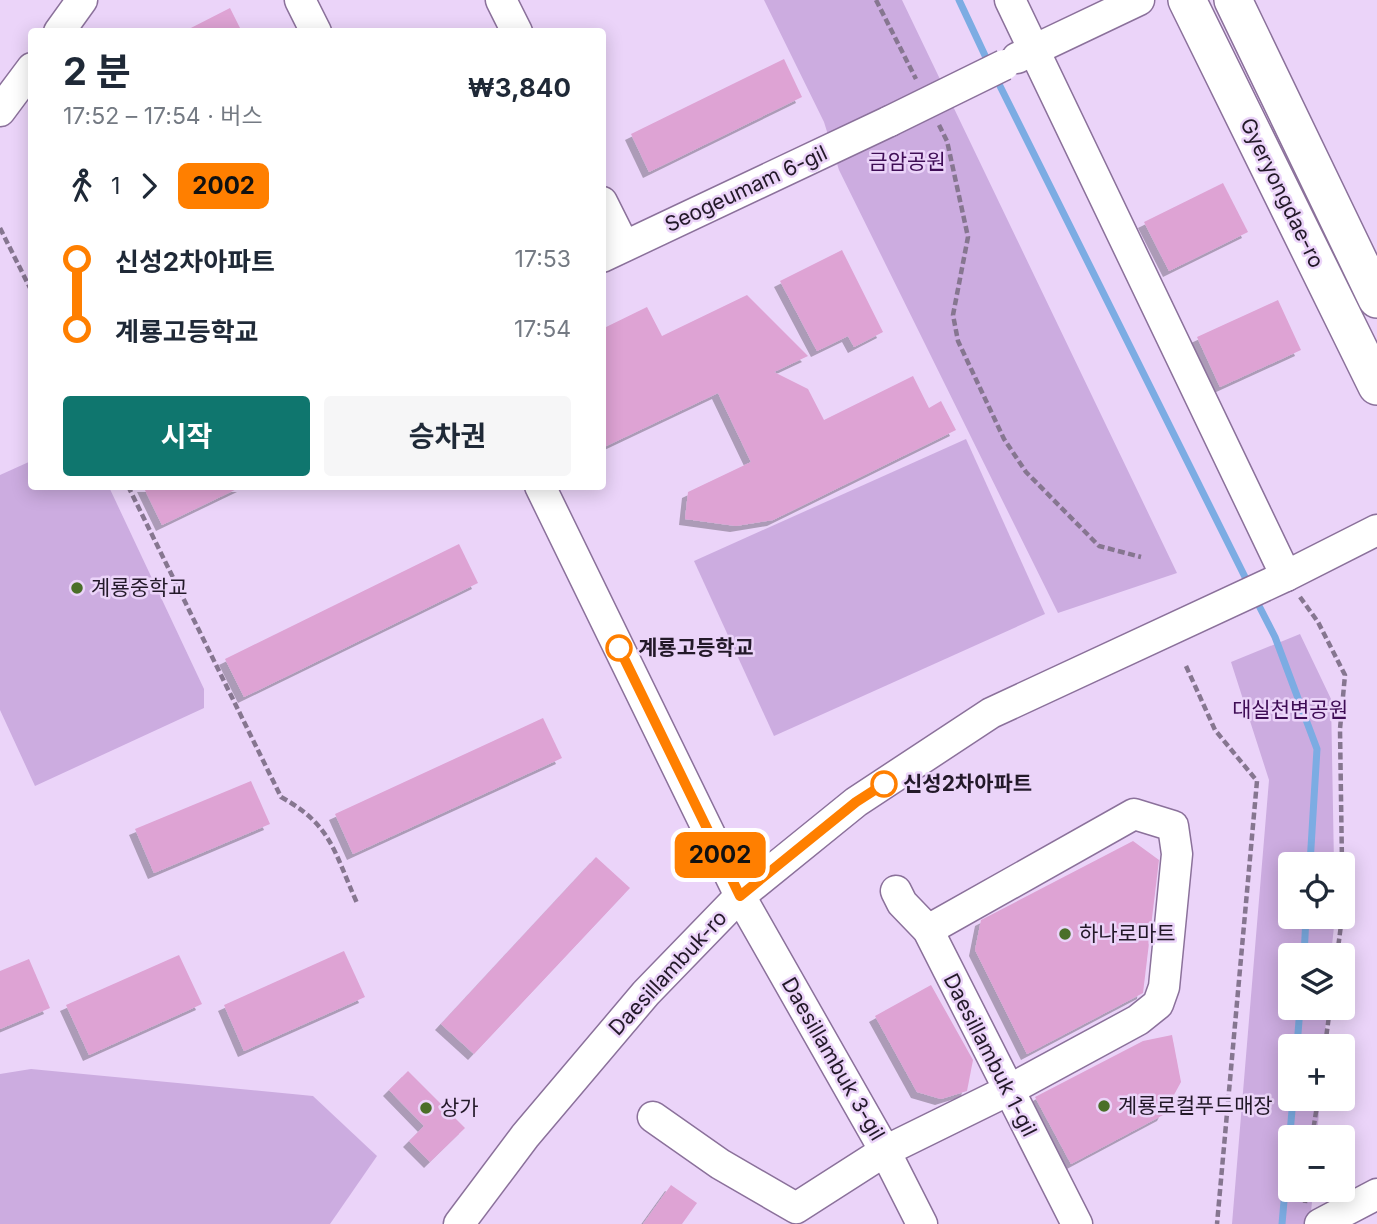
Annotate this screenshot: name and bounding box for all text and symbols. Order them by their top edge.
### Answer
text: 2 분 [63,48,131,94]
text: ₩3,840 [468,72,571,103]
text: 17:52 – 17:54 · 버스 [63,102,263,130]
street label: Gyeryongdae-ro [1235,114,1330,272]
street label: Seogeumam 6-gil [661,140,831,237]
park label: 금암공원 [868,149,946,174]
icon: walk [63,167,101,205]
icon: forward [130,167,168,205]
text: 2002 [192,171,255,200]
text: 1 [111,172,120,200]
text: 17:53 [515,245,571,273]
text: 신성2차아파트 [115,246,275,277]
text: 17:54 [514,315,571,343]
text: 계룡고등학교 [115,316,259,347]
button: 시작 [63,396,310,476]
button: 승차권 [324,396,571,476]
place label: 계룡중학교 [91,575,188,600]
marker: 계룡중학교 [69,580,85,596]
marker: 계룡고등학교 [606,635,632,661]
place label: 계룡고등학교 [638,635,754,660]
park label: 대실천변공원 [1232,697,1348,722]
marker: 신성2차아파트 [871,771,897,797]
place label: 신성2차아파트 [903,771,1032,796]
line badge: 2002 [671,832,769,878]
text: 2002 [689,840,751,869]
map controls [1278,852,1355,1202]
button: locate [1278,852,1355,929]
street label: Daesillambuk-ro [603,905,732,1040]
place label: 하나로마트 [1079,921,1176,946]
marker: 하나로마트 [1057,926,1073,942]
button: layers [1278,943,1355,1020]
street label: Daesillambuk 1-gil [939,969,1042,1140]
street label: Daesillambuk 3-gil [777,973,890,1145]
button: + [1278,1034,1355,1111]
place label: 계룡로컬푸드매장 [1118,1093,1273,1118]
place label: 상가 [440,1095,479,1120]
marker: 계룡로컬푸드매장 [1096,1098,1112,1114]
marker: 상가 [418,1100,434,1116]
button: − [1278,1125,1355,1202]

